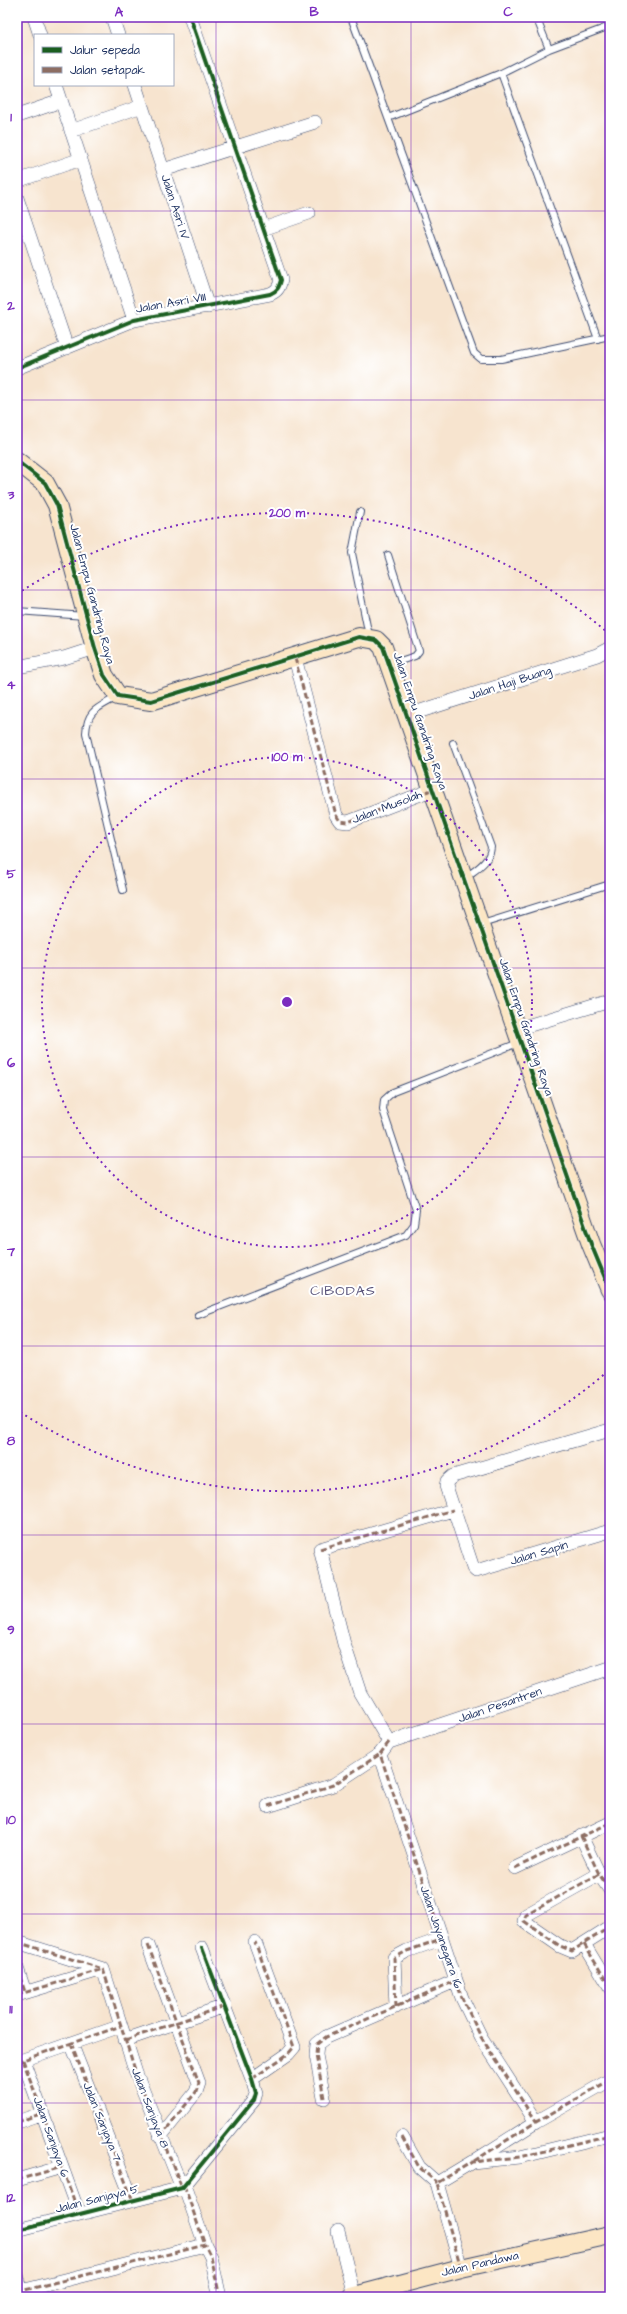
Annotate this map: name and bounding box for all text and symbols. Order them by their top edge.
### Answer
text: A [115,3,124,21]
text: B [309,3,319,21]
text: C [503,3,513,21]
legend [34,34,174,86]
text: Jalur sepeda [70,42,140,59]
text: Jalan setapak [70,62,146,79]
text: 1 [10,108,12,126]
street label: Jalan Asri IV [156,172,194,242]
street label: Jalan Asri VIII [134,288,208,318]
text: 2 [6,297,15,315]
text: 3 [7,486,15,504]
text: 200 m [268,505,306,522]
street label: Jalan Empu Gandring Raya [64,522,119,666]
street label: Jalan Empu Gandring Raya [387,650,452,792]
street label: Jalan Haji Buang [466,662,554,705]
text: 4 [7,676,16,694]
text: 100 m [272,749,303,766]
street label: Jalan Musolah [349,786,425,828]
text: 5 [6,865,16,883]
street label: Jalan Empu Gandring Raya [493,956,558,1098]
centre of rings [280,995,294,1009]
text: 6 [7,1054,16,1072]
text: 7 [6,1243,16,1261]
district label: CIBODAS [310,1281,376,1301]
text: 8 [7,1432,16,1450]
street label: Jalan Sapin [508,1536,570,1570]
text: 9 [7,1621,15,1639]
street label: Jalan Pesantren [456,1683,544,1727]
text: 10 [6,1811,17,1829]
street label: Jalan Jayanegara 16 [414,1883,467,1991]
text: 11 [9,2000,13,2018]
street label: Jalan Sanjaya 8 [126,2065,173,2151]
street label: Jalan Sanjaya 7 [77,2080,126,2165]
street label: Jalan Sanjaya 6 [28,2094,74,2180]
street label: Jalan Sanjaya 5 [54,2180,141,2219]
text: 12 [6,2189,16,2207]
street label: Jalan Pandawa [440,2247,520,2281]

